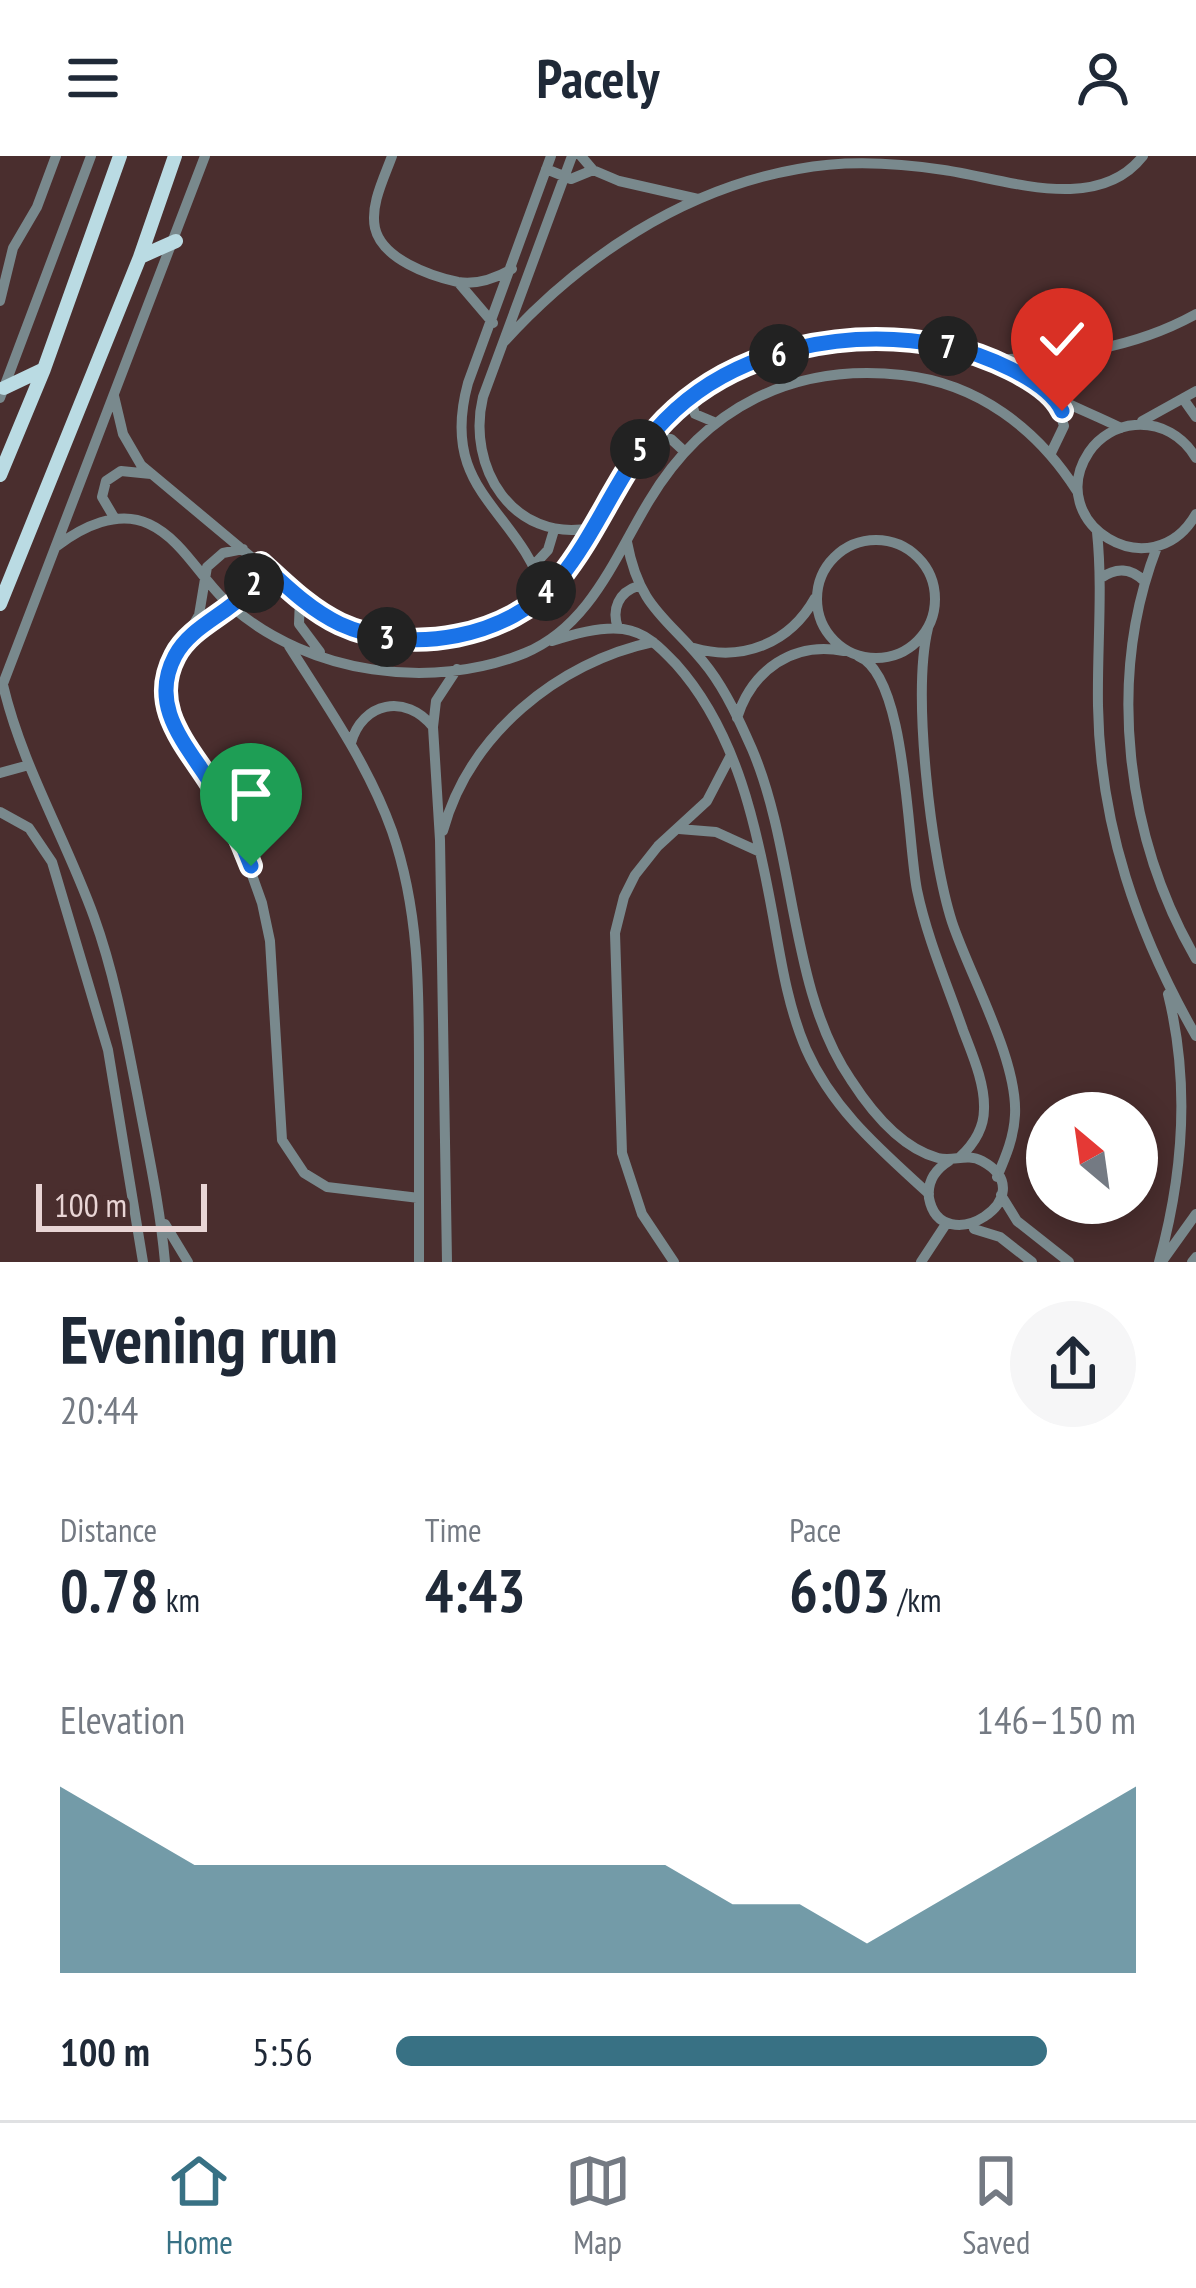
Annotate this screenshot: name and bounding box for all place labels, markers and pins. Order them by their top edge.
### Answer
pin [1011,288,1113,411]
pin: 7 [918,316,978,376]
pin: 6 [749,324,809,384]
pin: 5 [610,419,670,479]
pin: 2 [224,553,284,613]
pin: 4 [516,561,576,621]
pin: 3 [357,607,417,667]
pin [200,743,302,866]

